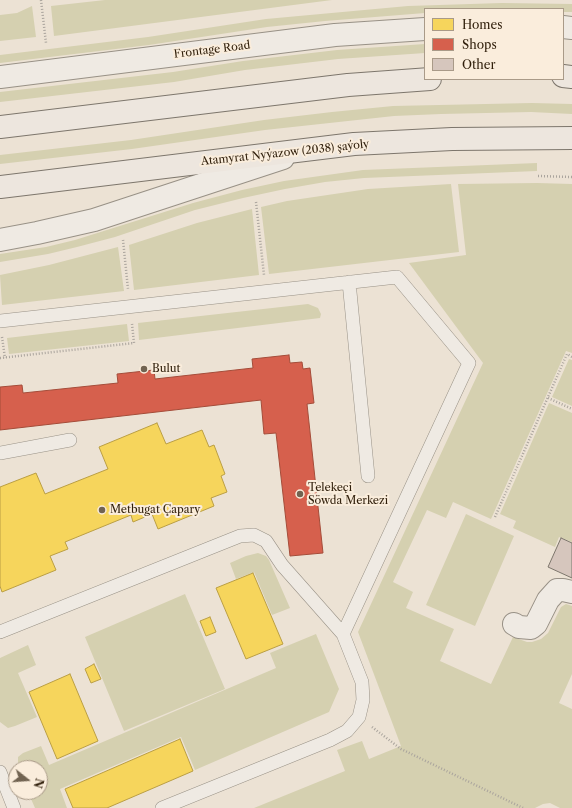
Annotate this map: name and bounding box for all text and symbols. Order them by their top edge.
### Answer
legend [424,8,564,80]
text: Homes [462,17,502,32]
text: Shops [462,37,497,52]
street label: Frontage Road [173,39,251,61]
text: Other [462,57,496,72]
street label: Atamyrat Nyýazow (2038) şaýoly [200,138,370,168]
place label: Bulut [152,362,180,376]
marker: Bulut [139,364,149,374]
place label: Telekeçi Söwda Merkezi [308,481,388,507]
marker: Telekeçi Söwda Merkezi [295,489,305,499]
place label: Metbugat Çapary [110,503,200,517]
marker: Metbugat Çapary [97,505,107,515]
north arrow [8,760,48,800]
text: N [30,777,47,790]

